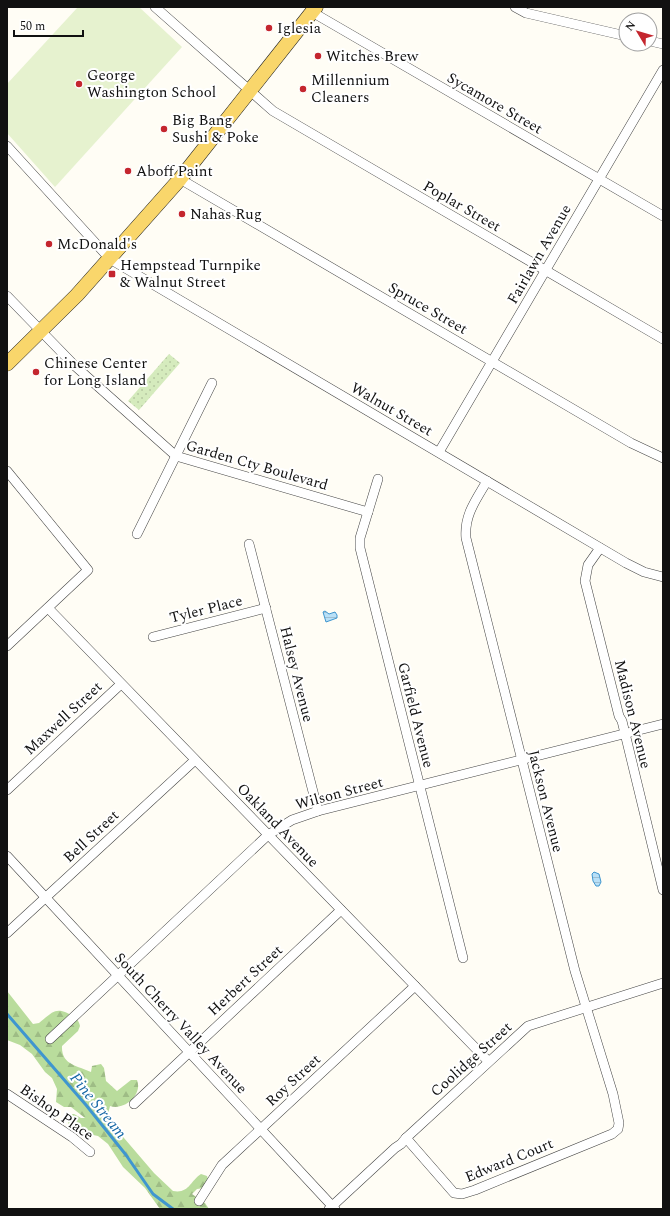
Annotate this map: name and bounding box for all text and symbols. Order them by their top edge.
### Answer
scale bar [14,12,83,38]
north arrow [618,12,658,52]
text: 50 m [20,17,45,36]
place label: Iglesia [277,17,322,40]
text: N [621,17,640,35]
marker: Iglesia [264,23,274,33]
place label: Witches Brew [326,45,419,68]
marker: Witches Brew [313,51,323,61]
place label: George Washington School [87,64,216,104]
street label: Sycamore Street [443,67,547,140]
place label: Millennium Cleaners [311,69,390,109]
marker: George Washington School [74,79,84,89]
marker: Millennium Cleaners [298,84,308,94]
place label: Big Bang Sushi & Poke [172,109,259,149]
marker: Big Bang Sushi & Poke [159,124,169,134]
place label: Aboff Paint [136,160,213,183]
marker: Aboff Paint [123,166,133,176]
street label: Poplar Street [418,175,505,238]
street label: Fairlawn Avenue [501,200,577,308]
place label: Nahas Rug [190,203,262,226]
marker: Nahas Rug [177,209,187,219]
place label: McDonald's [57,233,137,256]
marker: McDonald's [44,239,54,249]
place label: Hempstead Turnpike & Walnut Street [120,254,261,294]
marker: Hempstead Turnpike & Walnut Street [107,269,117,279]
street label: Spruce Street [384,276,472,340]
place label: Chinese Center for Long Island [44,352,147,392]
marker: Chinese Center for Long Island [31,367,41,377]
street label: Walnut Street [346,377,437,442]
street label: Garden Cty Boulevard [183,434,331,497]
street label: Tyler Place [167,589,245,630]
street label: Halsey Avenue [273,624,320,724]
street label: Madison Avenue [608,657,657,771]
street label: Garfield Avenue [391,660,440,770]
street label: Maxwell Street [19,676,108,761]
street label: Jackson Avenue [522,748,569,855]
street label: Wilson Street [293,771,386,816]
street label: Oakland Avenue [231,778,324,873]
street label: Bell Street [58,804,124,868]
street label: Herbert Street [203,939,288,1021]
street label: South Cherry Valley Avenue [109,947,253,1099]
street label: Coolidge Street [425,1016,517,1102]
street label: Roy Street [261,1049,326,1112]
water label: Pine Stream [64,1067,133,1145]
street label: Bishop Place [15,1078,98,1146]
street label: Edward Court [462,1132,557,1189]

